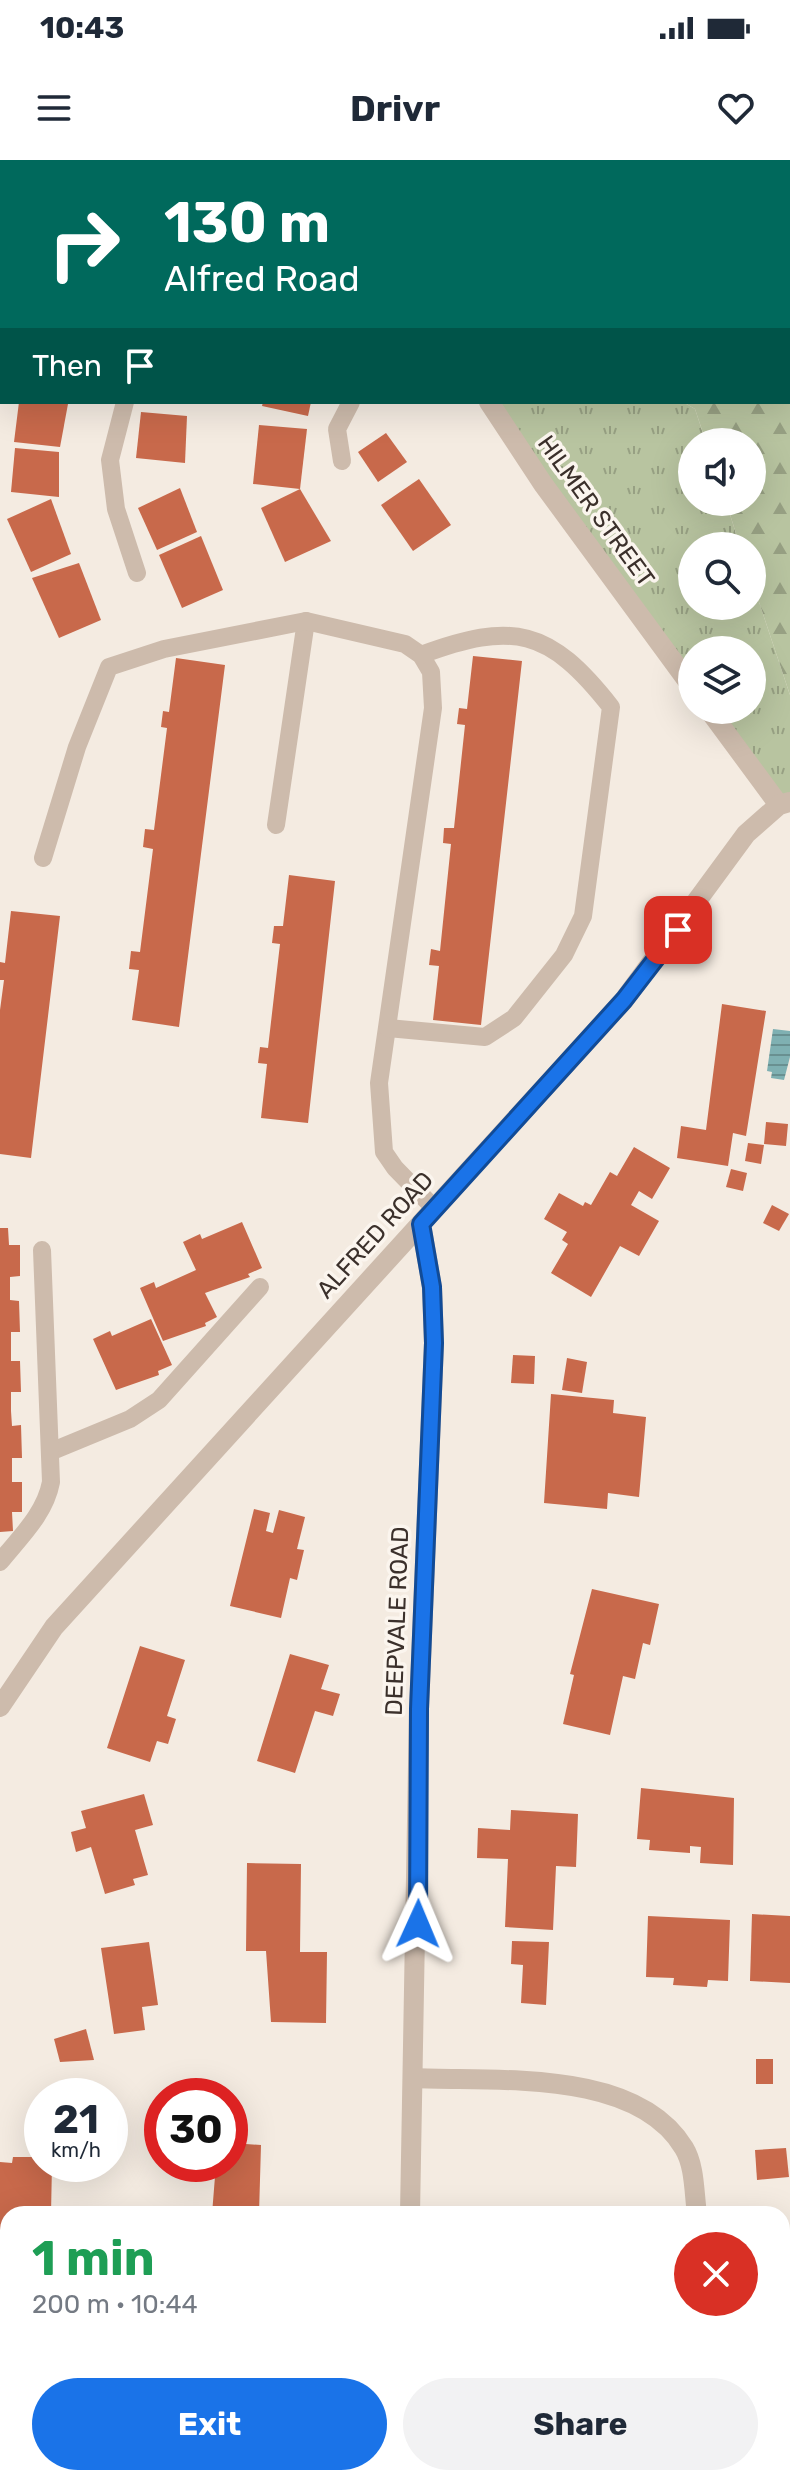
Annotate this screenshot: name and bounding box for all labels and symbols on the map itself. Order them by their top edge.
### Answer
street label: HILMER STREET [532,430,660,592]
pin [644,896,712,964]
street label: ALFRED ROAD [311,1166,439,1304]
street label: DEEPVALE ROAD [380,1526,414,1716]
position arrow [376,1882,460,1966]
speed limit sign: 30 [144,2078,248,2182]

